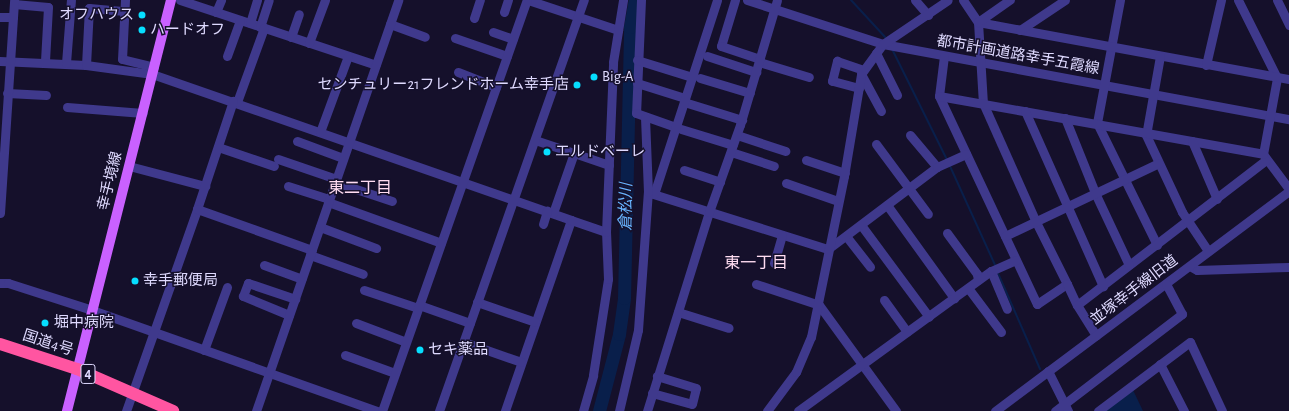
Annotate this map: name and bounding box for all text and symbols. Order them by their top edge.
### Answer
place label: オフハウス [59,6,134,24]
marker: オフハウス [137,10,147,20]
place label: ハードオフ [150,21,225,39]
marker: ハードオフ [137,25,147,35]
street label: 都市計画道路幸手五霞線 [935,32,1101,78]
place label: Big-A [602,68,634,86]
marker: Big-A [589,72,599,82]
place label: センチュリー21フレンドホーム幸手店 [317,76,569,94]
marker: センチュリー21フレンドホーム幸手店 [572,80,582,90]
place label: エルドベーレ [555,143,645,161]
marker: エルドベーレ [542,147,552,157]
street label: 幸手境線 [94,150,126,212]
district label: 東二丁目 [328,178,392,198]
water label: 倉松川 [616,183,636,231]
street label: 並塚幸手線旧道 [1087,251,1181,329]
district label: 東一丁目 [724,253,788,273]
place label: 幸手郵便局 [143,272,218,290]
marker: 幸手郵便局 [130,276,140,286]
place label: 堀中病院 [54,314,114,332]
marker: 堀中病院 [39,317,51,329]
street label: 国道4号 [20,326,76,360]
place label: セキ薬品 [428,341,488,359]
marker: セキ薬品 [415,345,425,355]
road number: 4 [80,362,96,386]

